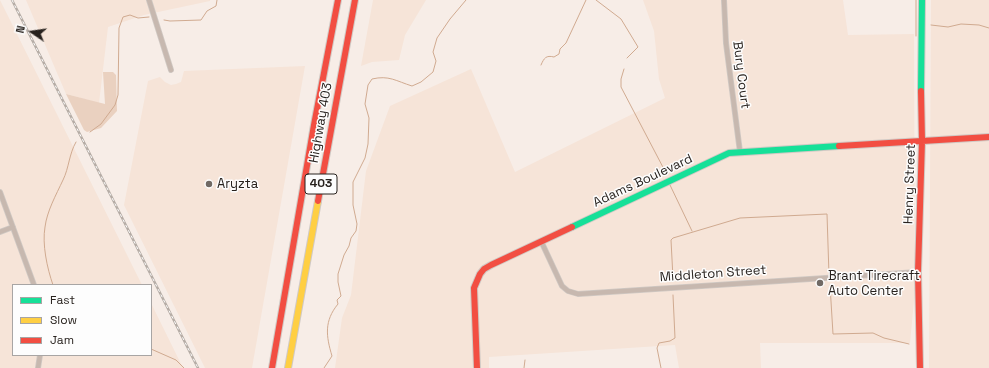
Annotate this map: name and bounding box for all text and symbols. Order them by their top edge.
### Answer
north arrow [12,12,52,52]
text: N [13,24,28,34]
street label: Bury Court [729,40,753,110]
street label: Highway 403 [306,82,336,164]
street label: Henry Street [901,144,919,224]
street label: Adams Boulevard [591,151,695,211]
road number: 403 [305,174,337,194]
place label: Aryzta [217,176,258,192]
marker: Aryzta [204,179,214,189]
street label: Middleton Street [659,263,767,285]
place label: Brant Tirecraft Auto Center [828,268,920,299]
marker: Brant Tirecraft Auto Center [815,278,825,288]
legend [12,284,152,356]
text: Fast [50,292,75,308]
text: Slow [50,312,77,328]
text: Jam [50,332,74,348]

